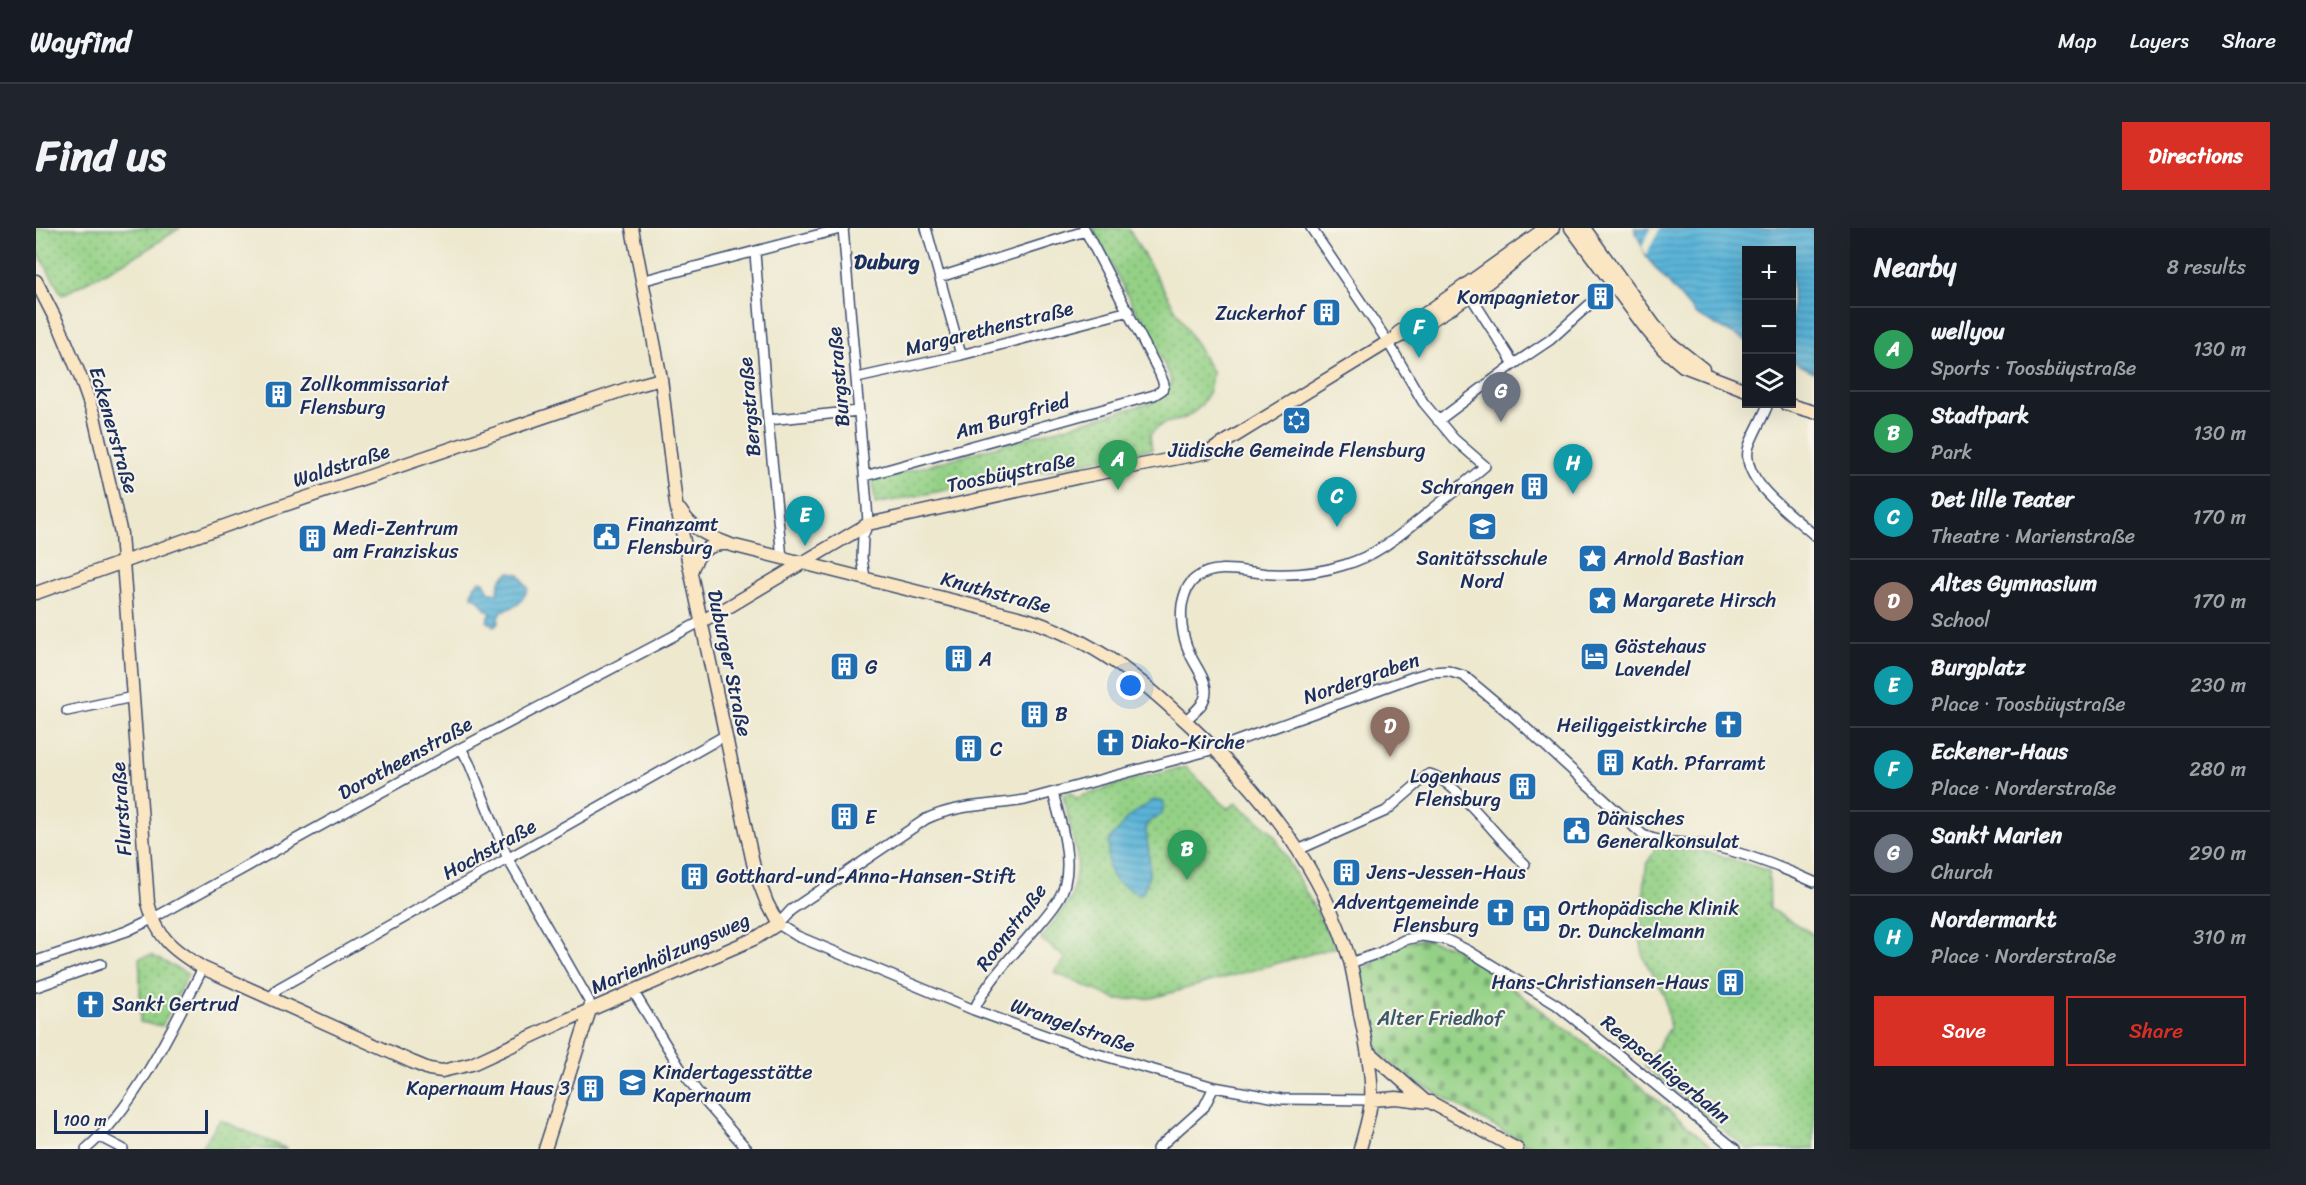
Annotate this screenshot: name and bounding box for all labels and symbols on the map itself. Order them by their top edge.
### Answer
district label: Duburg [854,243,920,281]
place label: Kompagnietor [1457,280,1580,315]
building icon: Kompagnietor [1584,281,1616,313]
street label: Margarethenstraße [901,291,1077,366]
place label: Zuckerhof [1215,296,1307,331]
building icon: Zuckerhof [1310,297,1342,329]
pin: F [1400,308,1438,358]
street label: Burgstraße [817,325,860,428]
street label: Bergstraße [728,355,771,458]
street label: Eckenerstraße [79,362,148,498]
place label: Zollkommissariat Flensburg [300,367,450,425]
pin: G [1482,372,1520,422]
building icon: Zollkommissariat Flensburg [263,379,295,411]
street label: Am Burgfried [950,383,1075,450]
synagogue icon: Jüdische Gemeinde Flensburg [1281,404,1313,436]
street label: Waldstraße [288,433,395,498]
place label: Jüdische Gemeinde Flensburg [1167,433,1426,468]
pin: A [1098,440,1138,490]
street label: Toosbüystraße [944,442,1079,503]
pin: H [1554,444,1592,494]
place label: Schrangen [1421,470,1514,505]
building icon: Schrangen [1519,471,1551,503]
pin: C [1318,478,1356,527]
pin: E [786,496,824,546]
place label: Finanzamt Flensburg [627,507,719,565]
place label: Medi-Zentrum am Franziskus [333,511,459,569]
school or university icon: Sanitätsschule Nord [1466,511,1498,543]
public building icon: Finanzamt Flensburg [590,520,622,552]
building icon: Medi-Zentrum am Franziskus [296,523,328,555]
place label: Sanitätsschule Nord [1416,541,1548,599]
place label: Arnold Bastian [1613,541,1744,576]
place icon: Arnold Bastian [1577,542,1609,574]
street label: Knuthstraße [937,561,1055,624]
place label: Margarete Hirsch [1623,583,1776,618]
place icon: Margarete Hirsch [1586,584,1618,616]
street label: Duburger Straße [697,586,762,740]
place label: Gästehaus Lavendel [1615,629,1707,687]
hotel icon: Gästehaus Lavendel [1578,641,1610,673]
place label: A [978,642,992,677]
street label: Nordergraben [1298,642,1424,715]
building icon: A [942,643,974,675]
place label: G [865,650,878,685]
building icon: G [828,651,860,683]
your location [1116,671,1145,700]
place label: B [1055,697,1068,732]
building icon: B [1018,698,1050,730]
street label: Dorotheenstraße [331,707,479,810]
pin: D [1370,708,1410,757]
place label: Heiliggeistkirche [1557,708,1707,743]
church icon: Heiliggeistkirche [1712,709,1744,741]
place label: Diako-Kirche [1131,725,1245,760]
church icon: Diako-Kirche [1094,726,1126,758]
place label: C [990,732,1003,767]
building icon: C [953,733,985,765]
place label: Kath. Pfarramt [1632,746,1766,781]
building icon: Kath. Pfarramt [1595,747,1627,779]
place label: Logenhaus Flensburg [1410,759,1502,817]
street label: Flurstraße [101,760,142,857]
building icon: Logenhaus Flensburg [1506,771,1538,803]
place label: E [865,800,878,835]
building icon: E [828,801,860,833]
place label: Dänisches Generalkonsulat [1597,801,1740,859]
street label: Hochstraße [436,809,543,890]
public building icon: Dänisches Generalkonsulat [1560,814,1592,846]
pin: B [1168,830,1206,880]
place label: Jens-Jessen-Haus [1366,855,1527,890]
building icon: Jens-Jessen-Haus [1330,856,1362,888]
place label: Gotthard-und-Anna-Hansen-Stift [716,859,1016,894]
building icon: Gotthard-und-Anna-Hansen-Stift [679,860,711,892]
street label: Roonstraße [966,876,1056,979]
place label: Adventgemeinde Flensburg [1333,885,1479,943]
place label: Orthopädische Klinik Dr. Dunckelmann [1558,891,1739,949]
church icon: Adventgemeinde Flensburg [1484,897,1516,929]
street label: Marienhölzungsweg [585,903,756,1004]
hospital icon: Orthopädische Klinik Dr. Dunckelmann [1521,903,1553,935]
place label: Hans-Christiansen-Haus [1492,965,1710,1000]
building icon: Hans-Christiansen-Haus [1714,966,1746,998]
place label: Sankt Gertrud [112,987,240,1022]
church icon: Sankt Gertrud [75,988,107,1020]
street label: Wrangelstraße [1006,988,1140,1063]
park label: Alter Friedhof [1376,1001,1506,1036]
street label: Reepschlägerbahn [1593,1006,1739,1133]
place label: Kindertagesstätte Kapernaum [653,1055,813,1113]
school or university icon: Kindertagesstätte Kapernaum [616,1067,648,1099]
place label: Kapernaum Haus 3 [406,1071,570,1106]
building icon: Kapernaum Haus 3 [575,1072,607,1104]
scale bar [54,1107,208,1134]

